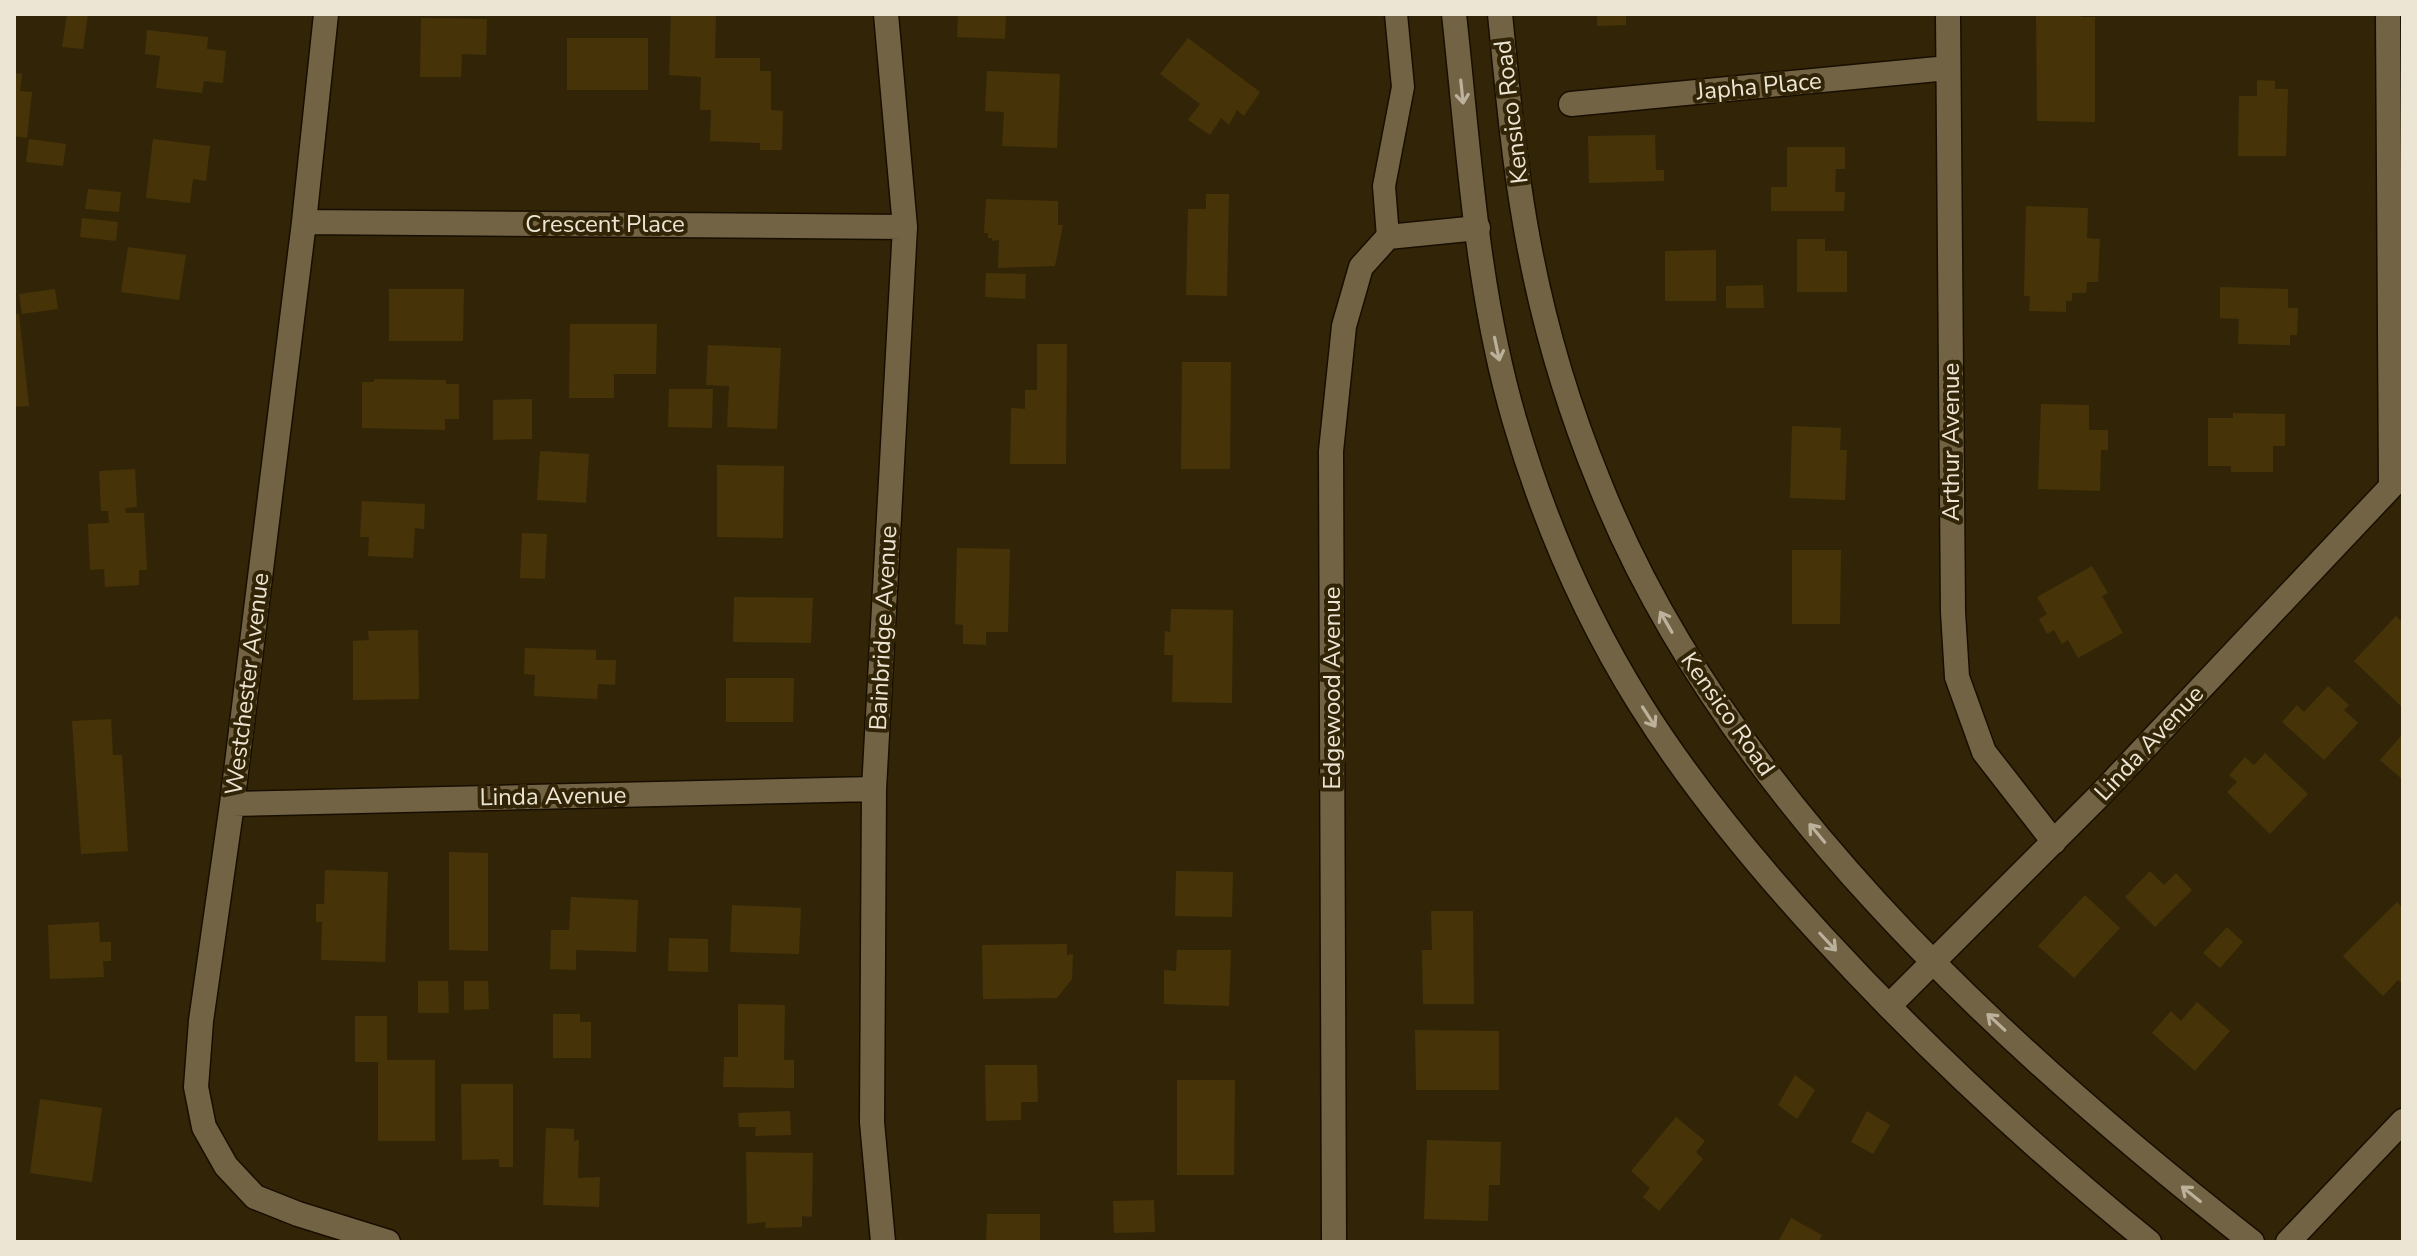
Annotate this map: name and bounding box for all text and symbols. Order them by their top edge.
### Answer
street label: Kensico Road [1486,38,1536,186]
street label: Japha Place [1694,65,1823,108]
one-way arrow [1455,78,1470,105]
street label: Crescent Place [525,208,685,240]
one-way arrow [1490,336,1505,362]
street label: Arthur Avenue [1935,363,1967,521]
street label: Bainbridge Avenue [862,525,904,731]
street label: Westchester Avenue [217,571,277,797]
street label: Edgewood Avenue [1316,586,1348,790]
one-way arrow [1658,611,1674,634]
street label: Kensico Road [1673,646,1783,782]
street label: Linda Avenue [2087,678,2211,808]
one-way arrow [1641,705,1657,728]
street label: Linda Avenue [479,779,627,813]
one-way arrow [1808,823,1826,843]
one-way arrow [1818,932,1837,952]
one-way arrow [1986,1013,2006,1031]
one-way arrow [2180,1185,2201,1203]

